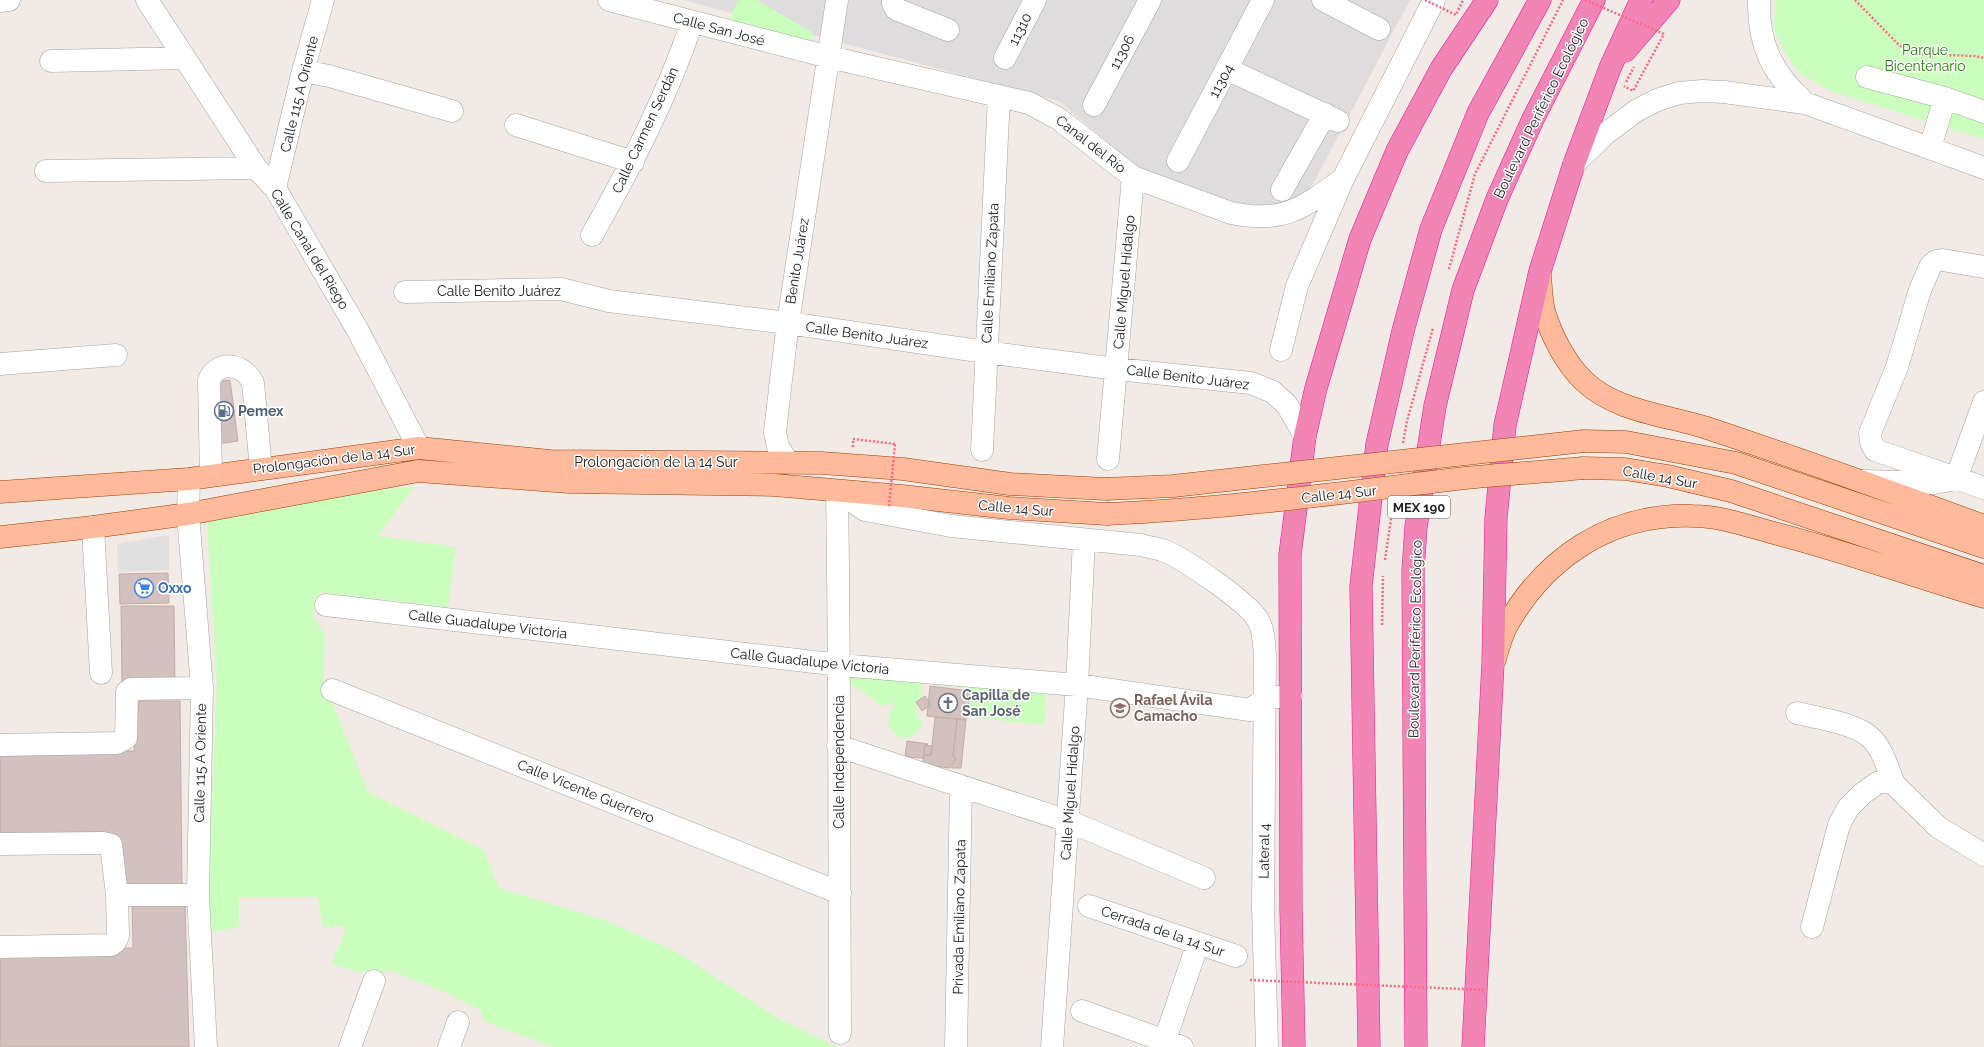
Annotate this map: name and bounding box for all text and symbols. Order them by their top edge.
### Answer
street label: Calle San José [672,9,766,49]
street label: 11310 [1005,10,1035,48]
street label: Boulevard Periférico Ecológico [1490,15,1592,201]
street label: 11306 [1106,32,1138,72]
street label: Calle 115 A Oriente [277,34,321,154]
park label: Parque Bicentenario [1884,42,1966,74]
street label: 11304 [1206,61,1237,101]
street label: Calle Carmen Serdán [609,64,681,196]
street label: Canal del Río [1053,112,1129,176]
street label: Calle Canal del Riego [268,186,352,312]
street label: Calle Emiliano Zapata [978,202,1002,344]
street label: Calle Miguel Hidalgo [1110,214,1138,350]
street label: Benito Juárez [782,217,812,305]
street label: Calle Benito Juárez [437,283,561,299]
street label: Calle Benito Juárez [805,318,930,352]
street label: Calle Benito Juárez [1126,362,1251,392]
fuel station icon: Pemex [213,400,235,422]
place label: Pemex [238,403,284,419]
street label: Prolongación de la 14 Sur [252,441,416,477]
street label: Prolongación de la 14 Sur [574,454,738,470]
street label: Calle 14 Sur [1621,463,1699,491]
street label: Calle 14 Sur [1301,482,1377,506]
road number: MEX 190 [1388,496,1450,518]
street label: Calle 14 Sur [978,497,1054,519]
street label: Boulevard Periférico Ecológico [1405,540,1425,738]
supermarket icon: Oxxo [133,577,155,599]
place label: Oxxo [158,580,192,596]
street label: Calle Guadalupe Victoria [408,606,568,642]
street label: Calle Guadalupe Victoria [730,645,890,677]
place label: Capilla de San José [962,687,1030,719]
place label: Rafael Ávila Camacho [1134,691,1212,724]
church icon: Capilla de San José [937,692,959,714]
street label: Calle Independencia [831,695,847,829]
school or university icon: Rafael Ávila Camacho [1109,697,1131,719]
street label: Calle 115 A Oriente [191,703,209,823]
street label: Calle Miguel Hidalgo [1057,725,1083,861]
street label: Calle Vicente Guerrero [515,756,657,826]
street label: Lateral 4 [1256,823,1272,879]
street label: Privada Emiliano Zapata [950,839,968,995]
street label: Cerrada de la 14 Sur [1099,902,1227,960]

